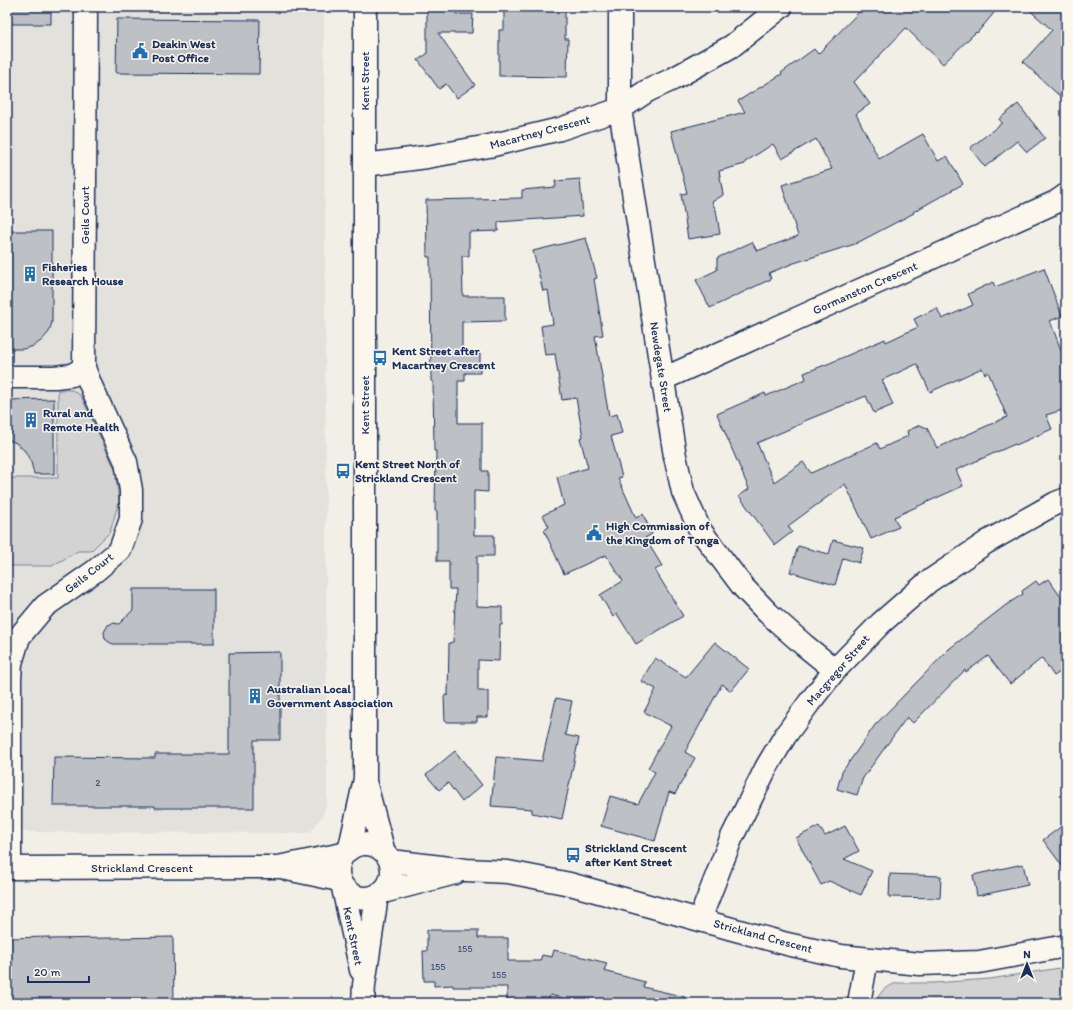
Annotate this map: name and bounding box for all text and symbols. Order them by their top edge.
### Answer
place label: Deakin West Post Office [152,37,216,65]
public building icon: Deakin West Post Office [131,42,149,60]
street label: Kent Street [358,51,372,111]
street label: Macartney Crescent [488,112,592,152]
street label: Geils Court [78,185,92,244]
street label: Gormanston Crescent [811,258,920,317]
place label: Fisheries Research House [42,260,124,288]
building icon: Fisheries Research House [21,265,39,283]
street label: Newdegate Street [647,321,675,414]
place label: Kent Street after Macartney Crescent [392,344,496,373]
bus stop icon: Kent Street after Macartney Crescent [371,349,389,367]
street label: Kent Street [358,375,372,435]
place label: Rural and Remote Health [43,406,120,434]
building icon: Rural and Remote Health [22,411,40,429]
place label: Kent Street North of Strickland Crescent [355,457,460,485]
bus stop icon: Kent Street North of Strickland Crescent [334,462,352,480]
place label: High Commission of the Kingdom of Tonga [606,519,720,548]
public building icon: High Commission of the Kingdom of Tonga [585,524,603,542]
street label: Geils Court [62,549,117,596]
street label: Macgregor Street [803,631,873,708]
place label: Australian Local Government Association [266,682,394,710]
building icon: Australian Local Government Association [246,687,264,705]
house number: 2 [95,776,101,789]
place label: Strickland Crescent after Kent Street [585,841,687,869]
bus stop icon: Strickland Crescent after Kent Street [564,846,582,864]
street label: Strickland Crescent [91,861,193,875]
street label: Kent Street [340,906,366,967]
street label: Strickland Crescent [712,916,814,956]
house number: 155 [457,942,473,955]
north arrow [1007,944,1047,984]
text: N [1023,948,1031,961]
scale bar [28,958,89,984]
house number: 155 [430,960,446,973]
text: 20 m [34,965,61,979]
house number: 155 [491,968,507,981]

